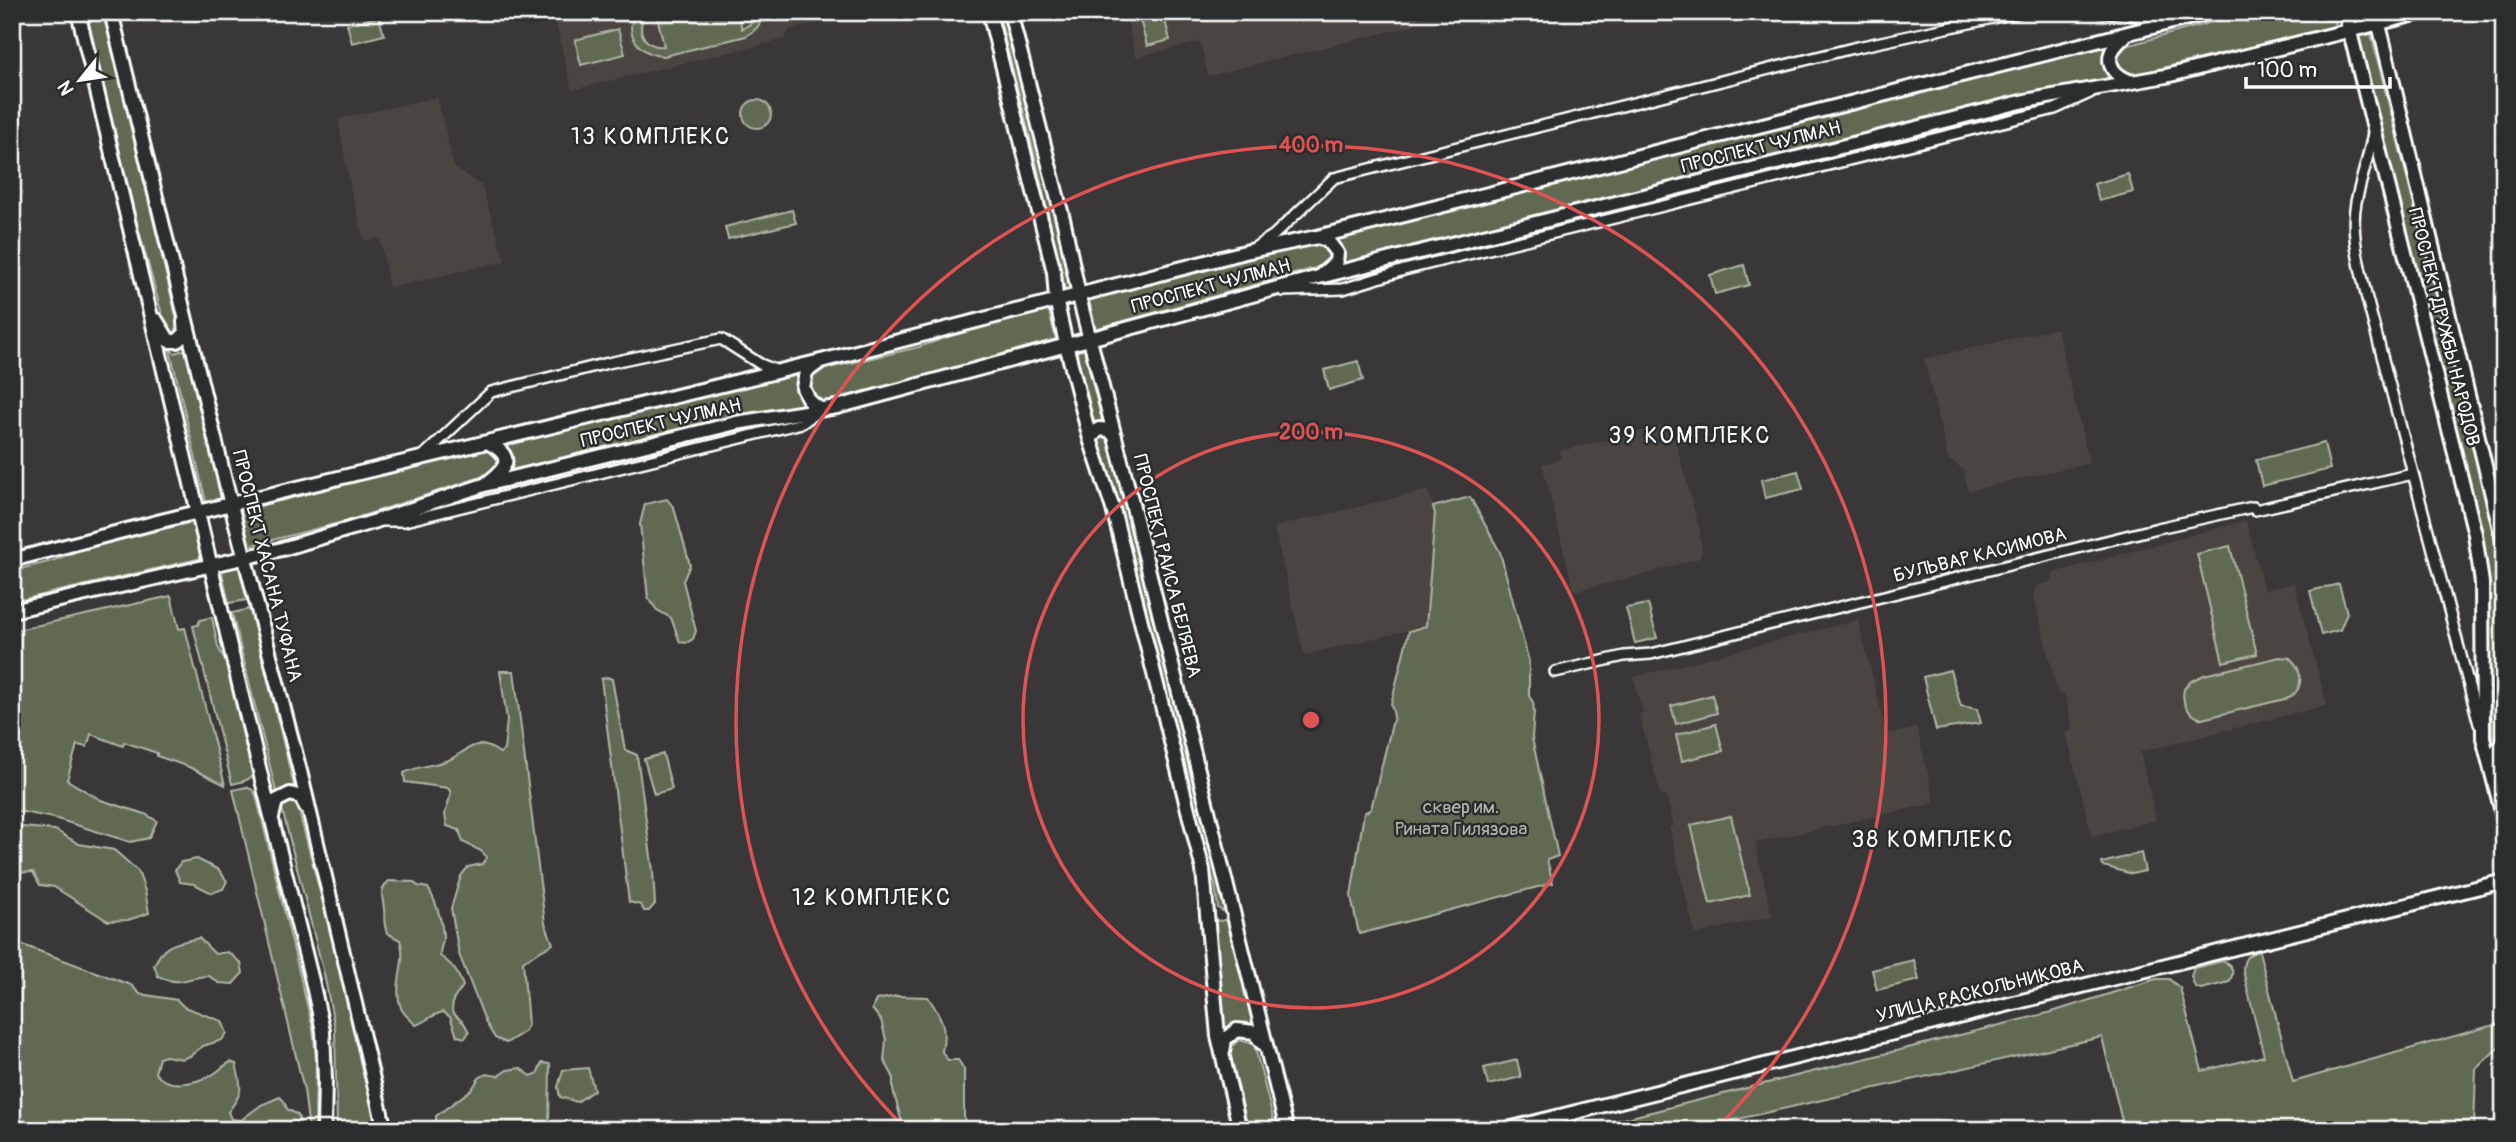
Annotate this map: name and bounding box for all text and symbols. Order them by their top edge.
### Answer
north arrow [46,46,116,116]
scale bar [2246,46,2390,90]
text: 100 m [2257,57,2317,84]
text: N [52,76,80,100]
street label: ПРОСПЕКТ ЧУЛМАН [1679,116,1843,178]
district label: 13 КОМПЛЕКС [571,122,731,151]
text: 400 m [1279,132,1343,159]
street label: ПРОСПЕКТ ДРУЖБЫ НАРОДОВ [2403,206,2485,448]
street label: ПРОСПЕКТ ЧУЛМАН [1129,253,1293,319]
street label: ПРОСПЕКТ ЧУЛМАН [579,393,743,453]
text: 200 m [1279,419,1343,446]
district label: 39 КОМПЛЕКС [1608,421,1772,450]
street label: ПРОСПЕКТ ХАСАНА ТУФАНА [227,448,307,684]
street label: ПРОСПЕКТ РАИСА БЕЛЯЕВА [1128,452,1206,680]
street label: БУЛЬВАР КАСИМОВА [1891,522,2069,588]
centre of rings [1299,708,1323,732]
park label: сквер им. Рината Гилязова [1395,795,1528,841]
district label: 38 КОМПЛЕКС [1852,825,2014,854]
district label: 12 КОМПЛЕКС [792,883,952,912]
street label: УЛИЦА РАСКОЛЬНИКОВА [1874,954,2086,1028]

